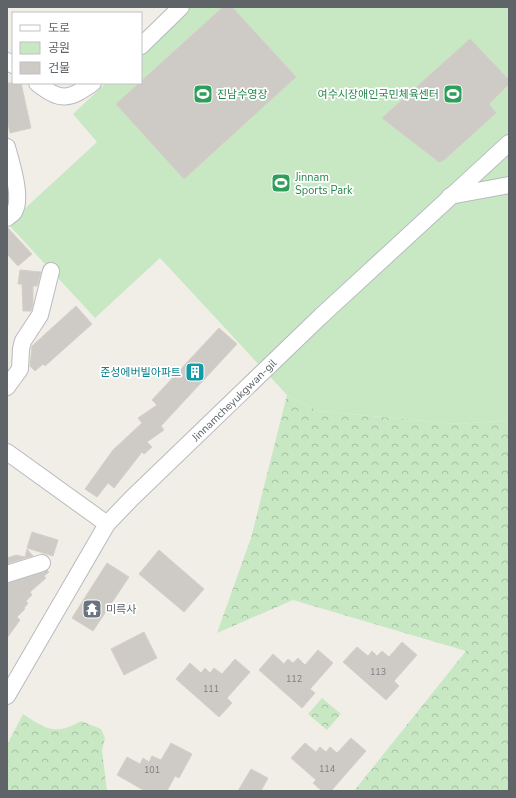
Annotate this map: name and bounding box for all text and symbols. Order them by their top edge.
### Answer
legend [12,12,142,84]
text: 도로 [48,20,70,36]
text: 공원 [48,40,70,56]
text: 건물 [48,60,70,76]
sports icon: 진남수영장 [192,83,214,105]
sports icon: 여수시장애인국민체육센터 [442,83,464,105]
place label: 진남수영장 [217,87,268,102]
place label: 여수시장애인국민체육센터 [318,87,439,102]
place label: Jinnam Sports Park [294,170,353,198]
sports icon: Jinnam Sports Park [270,172,292,194]
street label: Jinnamcheyukgwan-gil [188,355,281,446]
building icon: 준성에버빌아파트 [184,361,206,383]
place label: 준성에버빌아파트 [100,365,181,380]
temple icon: 미륵사 [81,598,103,620]
place label: 미륵사 [106,602,136,617]
house number: 113 [370,666,386,678]
house number: 112 [286,673,302,685]
house number: 111 [203,683,219,695]
house number: 114 [319,763,336,775]
house number: 101 [144,764,160,776]

